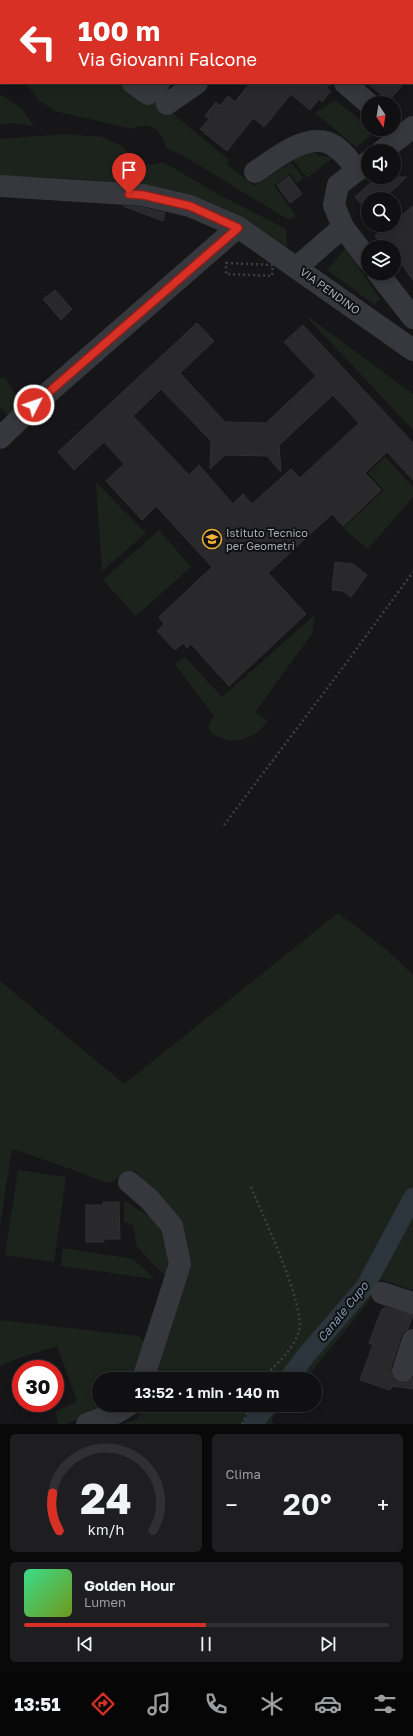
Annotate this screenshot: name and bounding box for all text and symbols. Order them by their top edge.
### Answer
text: 100 m [78,14,160,47]
icon: left [12,16,64,68]
text: Via Giovanni Falcone [78,48,257,70]
north arrow [361,96,401,136]
map controls [361,96,401,280]
button: sound [361,144,401,184]
pin [112,153,146,194]
icon: arrive [118,159,140,181]
button: search [361,192,401,232]
button: layers [361,240,401,280]
street label: VIA PENDINO [298,265,363,317]
position arrow [13,384,55,426]
place label: Istituto Tecnico per Geometri [226,526,308,552]
school or university icon: Istituto Tecnico per Geometri [201,528,223,550]
water label: Canale Cupo [314,1278,372,1345]
speed limit sign: 30 [12,1360,64,1412]
text: 13:52 · 1 min · 140 m [135,1383,279,1401]
text: Clima [226,1466,261,1482]
text: 24 [80,1473,131,1523]
text: 20° [283,1486,332,1522]
text: − [226,1491,238,1518]
text: + [377,1491,389,1518]
text: km/h [88,1521,124,1538]
text: Golden Hour [84,1576,175,1594]
text: Lumen [84,1594,126,1610]
icon: previous [74,1633,96,1655]
icon: pause [195,1633,217,1655]
icon: next [317,1633,339,1655]
icon: directions [89,1690,117,1718]
icon: music [145,1690,173,1718]
icon: phone [202,1690,230,1718]
icon: climate [258,1690,286,1718]
icon: car [314,1690,342,1718]
icon: filters [371,1690,399,1718]
text: 13:51 [14,1693,60,1715]

